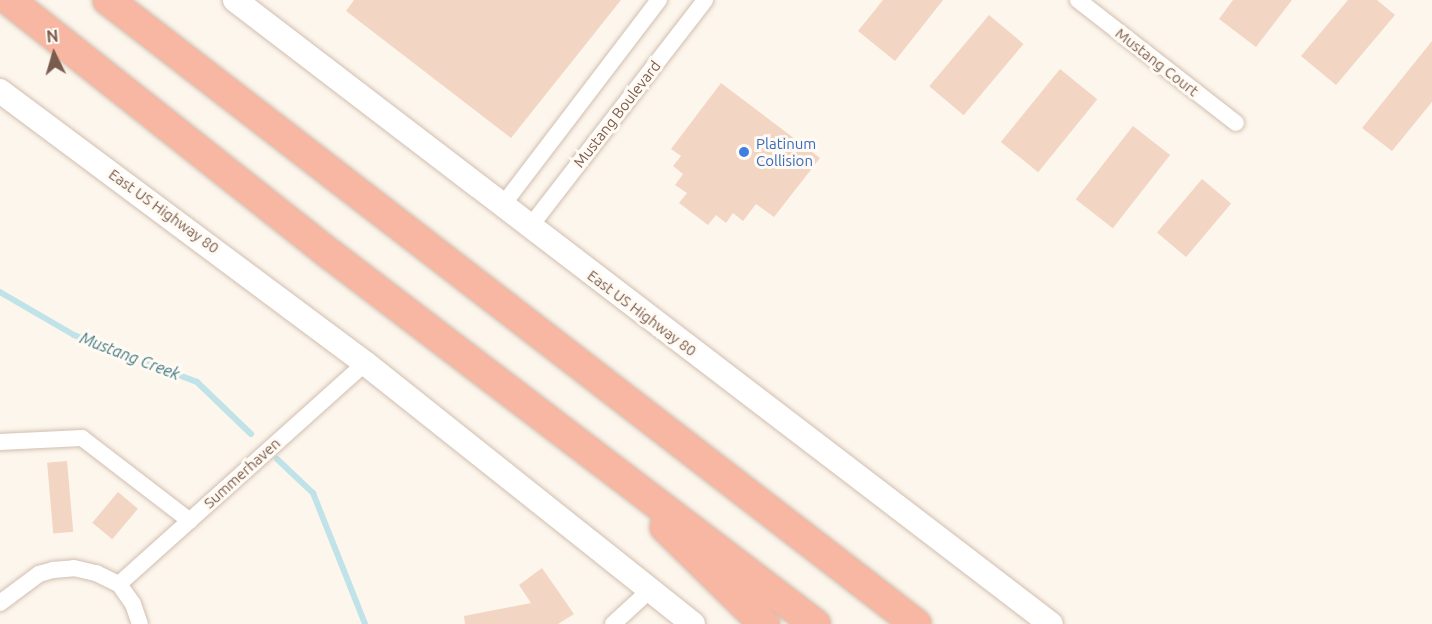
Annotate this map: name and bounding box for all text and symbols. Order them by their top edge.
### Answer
north arrow [24,24,84,84]
street label: Mustang Court [1112,24,1202,100]
text: N [46,27,59,46]
street label: Mustang Boulevard [570,57,664,171]
place label: Platinum Collision [756,134,816,169]
marker: Platinum Collision [737,145,751,159]
street label: East US Highway 80 [105,165,223,257]
street label: East US Highway 80 [584,266,700,360]
water label: Mustang Creek [77,328,183,384]
street label: Summerhaven [200,434,284,512]

